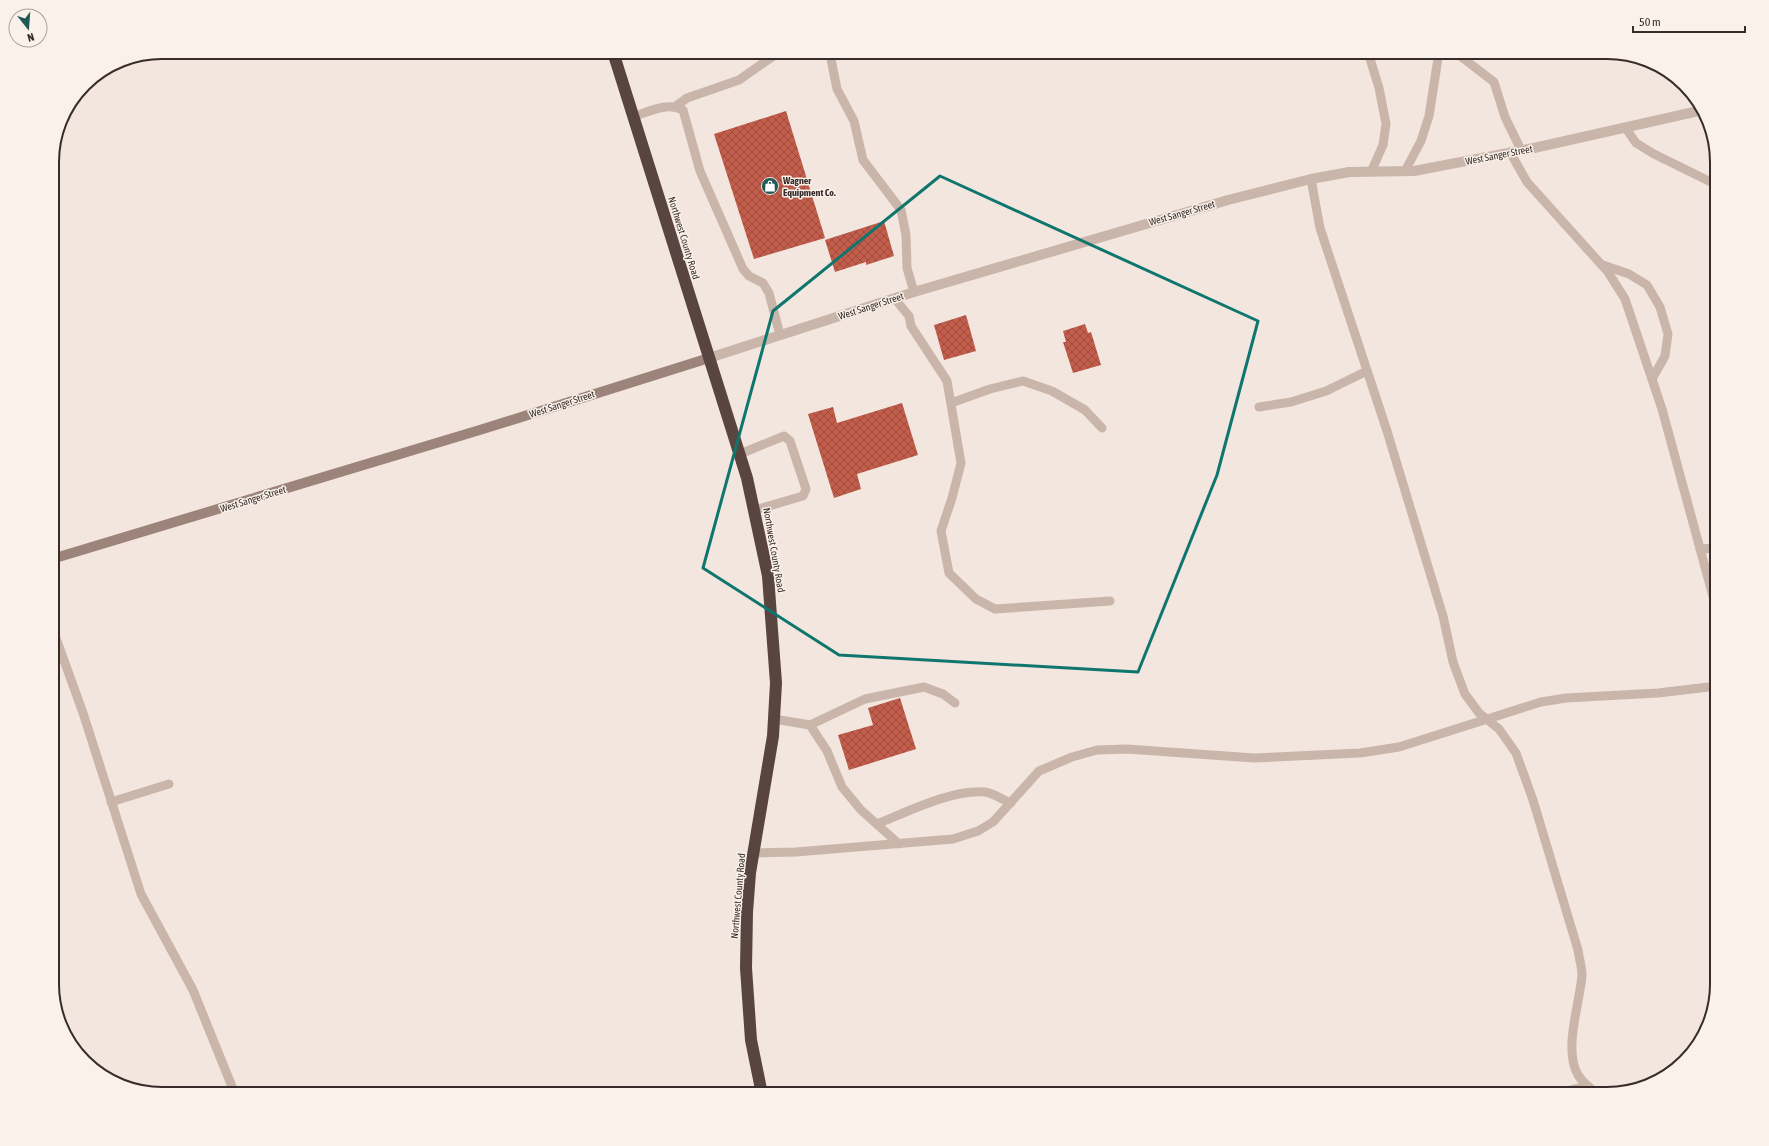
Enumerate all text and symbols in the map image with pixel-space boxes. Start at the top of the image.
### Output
north arrow [8,8,48,48]
scale bar [1633,8,1745,34]
text: 50 m [1639,15,1661,29]
text: N [26,31,36,44]
street label: West Sanger Street [1465,143,1533,167]
place label: Wagner Equipment Co. [782,175,836,198]
shop icon: Wagner Equipment Co. [760,176,780,196]
street label: Northwest County Road [666,195,702,281]
street label: West Sanger Street [1148,198,1216,228]
street label: West Sanger Street [837,290,905,322]
street label: West Sanger Street [528,388,596,420]
street label: West Sanger Street [219,484,287,514]
street label: Northwest County Road [761,507,787,593]
street label: Northwest County Road [729,853,747,939]

